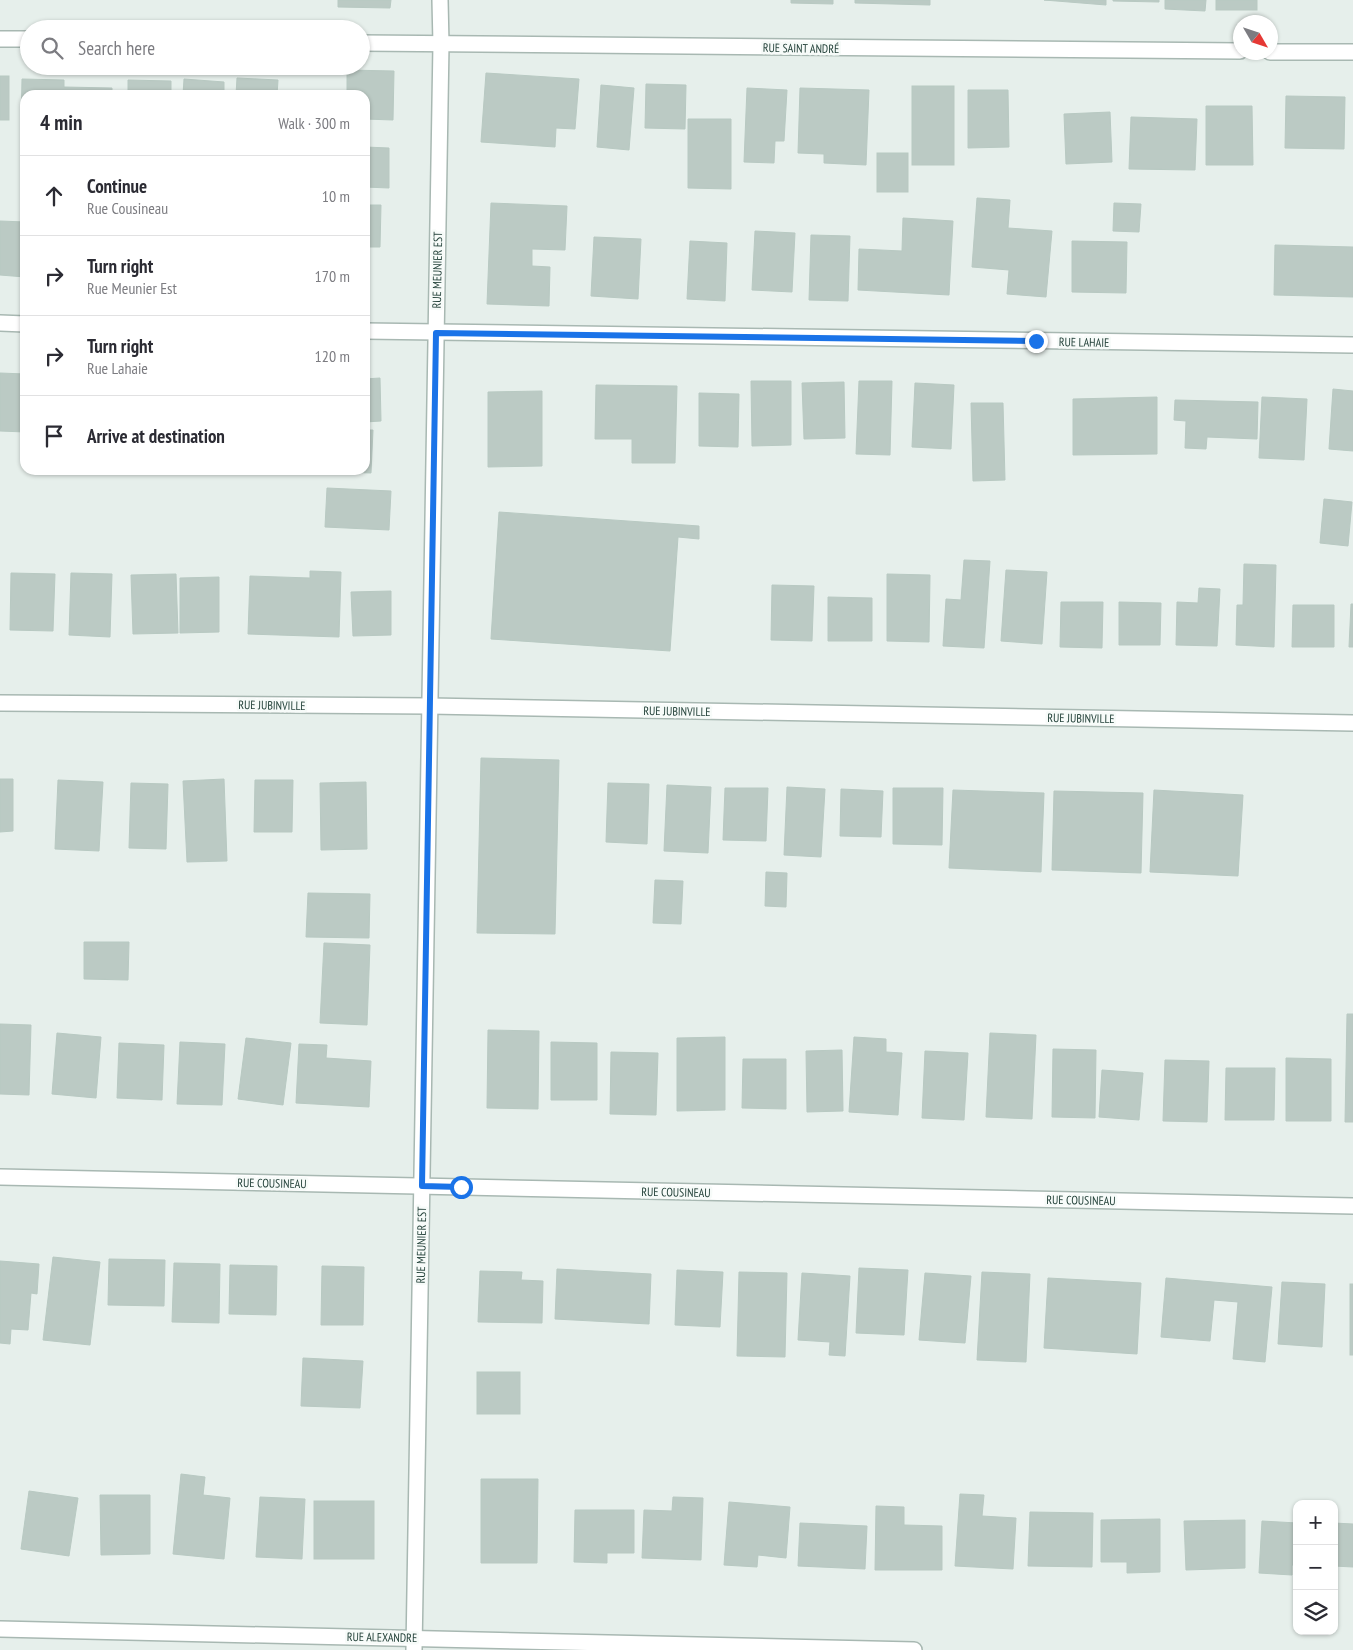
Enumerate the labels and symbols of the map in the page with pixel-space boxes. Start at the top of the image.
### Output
north arrow [1233,15,1278,60]
street label: RUE SAINT ANDRÉ [763,40,839,56]
street label: RUE MEUNIER EST [429,231,445,309]
route end [1025,330,1048,353]
street label: RUE LAHAIE [1059,334,1109,350]
street label: RUE JUBINVILLE [238,697,306,713]
street label: RUE JUBINVILLE [643,703,711,719]
street label: RUE JUBINVILLE [1047,710,1115,726]
street label: RUE COUSINEAU [237,1175,307,1191]
route start [450,1176,473,1199]
street label: RUE COUSINEAU [641,1184,711,1200]
street label: RUE COUSINEAU [1046,1192,1116,1208]
street label: RUE MEUNIER EST [413,1206,429,1284]
street label: RUE ALEXANDRE [347,1629,417,1645]

